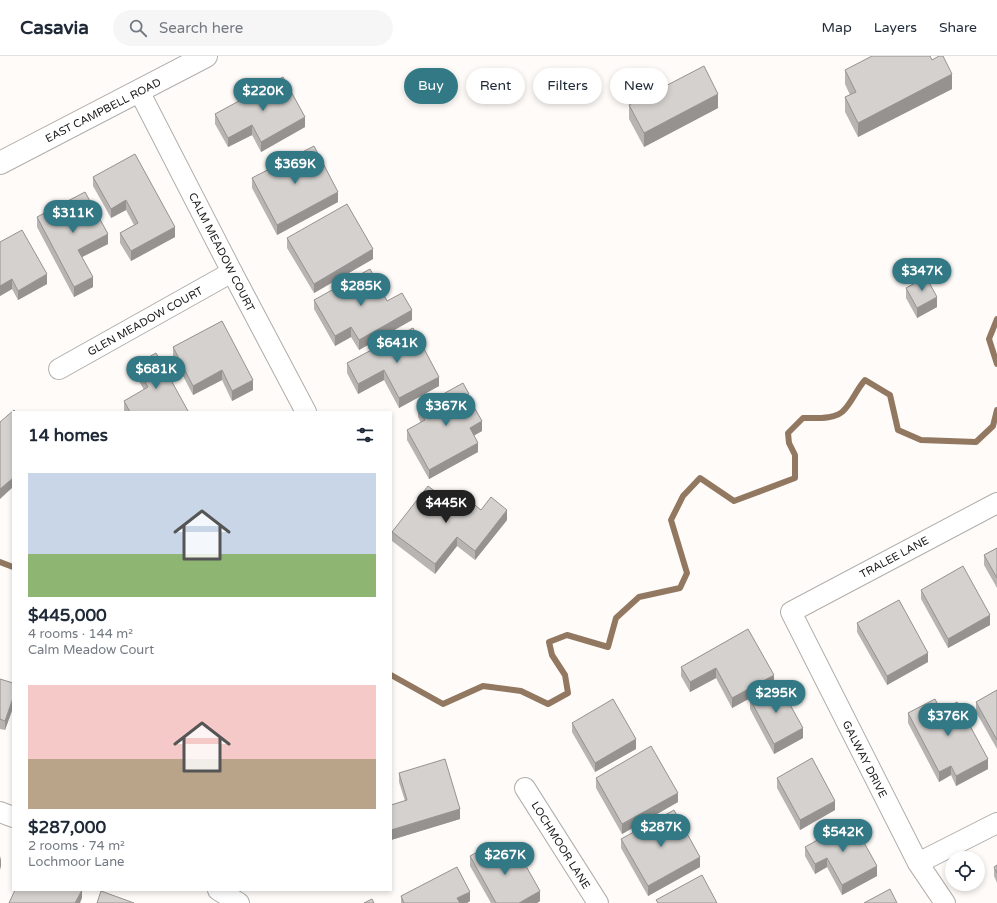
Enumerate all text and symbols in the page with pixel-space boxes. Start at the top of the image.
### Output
search box [113,10,393,46]
text: Casavia [20,17,89,39]
icon: search [127,17,149,39]
text: Search here [159,19,243,37]
text: Map [822,19,852,36]
text: Layers [874,19,917,36]
text: Share [939,19,977,36]
chip: Buy [404,68,458,104]
chip: Rent [466,68,525,104]
chip: Filters [533,68,602,104]
chip: New [610,68,668,104]
street label: EAST CAMPBELL ROAD [43,76,163,145]
pin: $220K [235,78,291,112]
text: $220K [242,83,284,99]
pin: $369K [267,151,323,185]
text: $369K [274,156,316,172]
street label: CALM MEADOW COURT [186,190,257,314]
pin: $311K [45,200,101,234]
text: $311K [52,205,94,221]
pin: $347K [894,258,950,292]
text: $347K [901,263,943,279]
pin: $285K [333,273,389,307]
text: $285K [340,278,382,294]
street label: GLEN MEADOW COURT [85,284,205,359]
pin: $641K [369,330,425,364]
text: $641K [376,335,418,351]
pin: $681K [128,356,184,390]
text: $681K [135,361,177,377]
pin: $367K [418,393,474,427]
text: $367K [425,398,467,414]
icon: filters [354,424,376,446]
text: 14 homes [28,425,108,446]
pin: $445K [418,490,474,524]
text: $445K [425,495,467,511]
icon: home [166,499,238,571]
street label: TRALEE LANE [858,534,931,581]
text: $445,000 [28,605,107,626]
text: 4 rooms · 144 m² [28,626,133,642]
text: Calm Meadow Court [28,642,154,658]
pin: $295K [748,680,804,714]
text: $295K [755,685,797,701]
pin: $376K [920,703,976,737]
text: $376K [927,708,969,724]
icon: home [166,711,238,783]
street label: GALWAY DRIVE [839,718,890,800]
street label: LOCHMOOR LANE [528,799,593,891]
pin: $287K [633,814,689,848]
text: $287,000 [28,817,106,838]
text: $287K [640,819,682,835]
pin: $542K [815,819,871,853]
text: $542K [822,824,864,840]
text: 2 rooms · 74 m² [28,838,125,854]
pin: $267K [477,842,533,876]
text: $267K [484,847,526,863]
map controls [945,851,985,891]
button: locate [945,851,985,891]
text: Lochmoor Lane [28,854,124,870]

